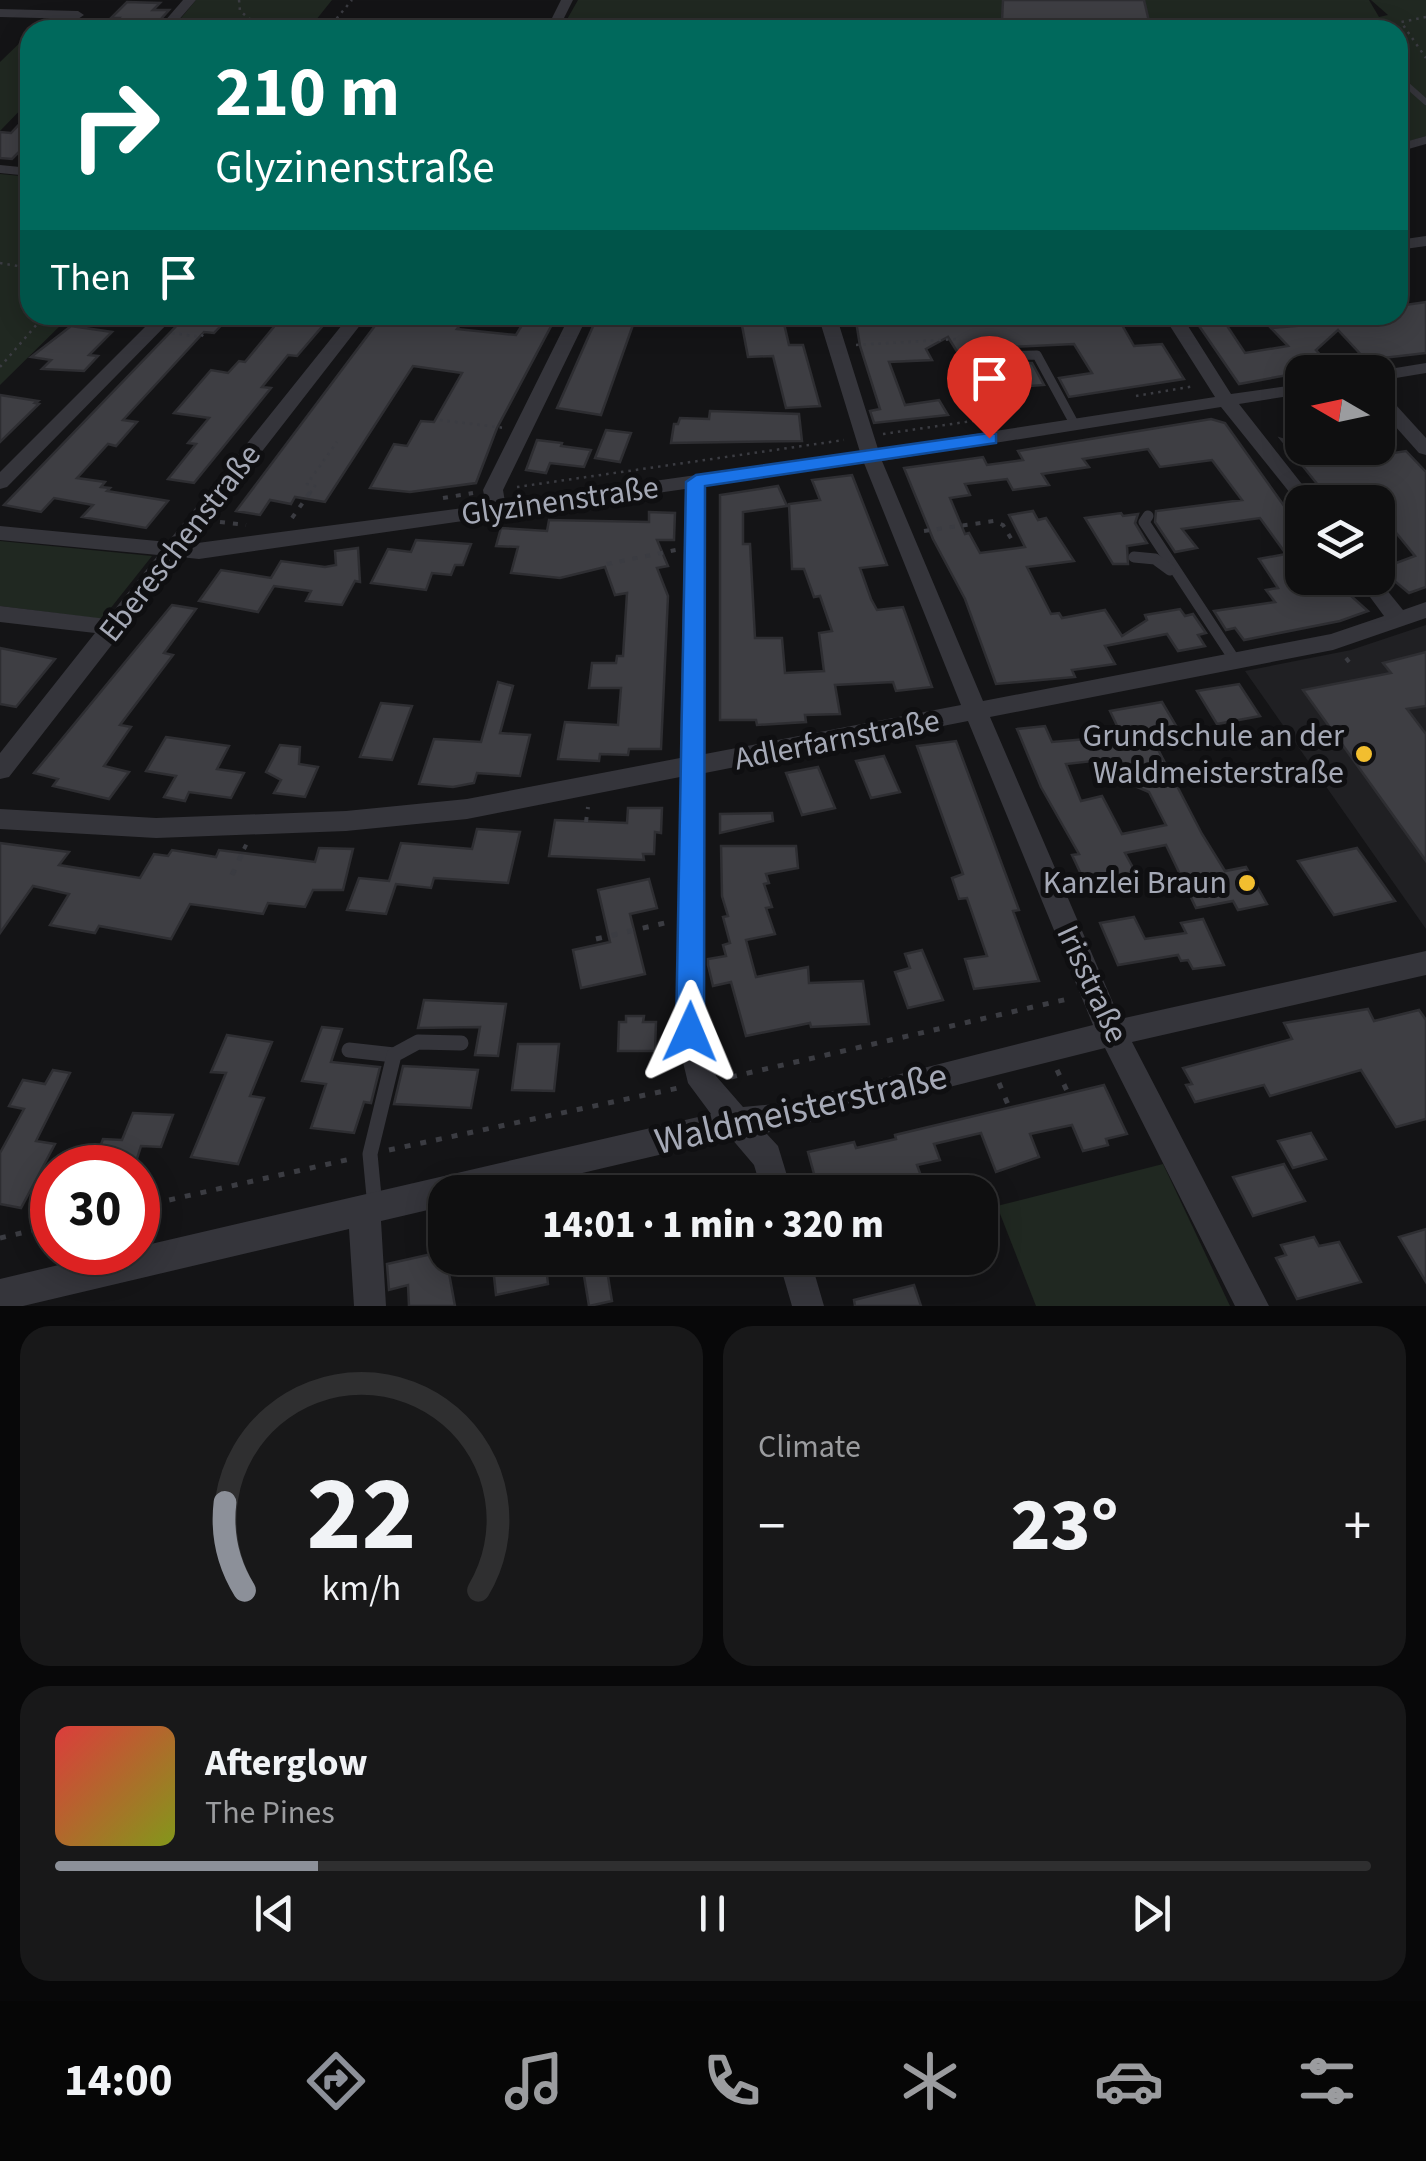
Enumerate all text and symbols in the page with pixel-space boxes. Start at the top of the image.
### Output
text: 210 m [215,43,400,143]
icon: right [50,60,180,190]
text: Glyzinenstraße [215,136,495,200]
icon: arrive [151,250,206,305]
text: Then [50,251,131,305]
pin [947,336,1032,439]
icon: arrive [962,351,1017,406]
north arrow [1285,355,1395,465]
map controls [1285,355,1395,595]
street label: Ebereschenstraße [88,434,272,652]
street label: Glyzinenstraße [458,464,662,538]
button: layers [1285,485,1395,595]
street label: Adlerfarnstraße [730,698,944,782]
place label: Grundschule an der Waldmeisterstraße [1082,713,1345,796]
marker: Grundschule an der Waldmeisterstraße [1353,743,1375,765]
place label: Kanzlei Braun [1043,860,1227,906]
marker: Kanzlei Braun [1236,872,1258,894]
street label: Irisstraße [1045,918,1139,1050]
position arrow [638,980,742,1084]
street label: Waldmeisterstraße [650,1049,952,1169]
speed limit sign: 30 [30,1145,160,1275]
text: 14:01 · 1 min · 320 m [542,1198,884,1252]
text: Climate [758,1424,861,1470]
text: 22 [307,1442,416,1590]
text: 23° [1011,1472,1118,1579]
text: − [758,1488,785,1566]
text: + [1344,1488,1371,1566]
text: km/h [322,1563,401,1614]
text: Afterglow [205,1736,368,1790]
text: The Pines [205,1790,335,1836]
icon: previous [247,1886,302,1941]
icon: pause [685,1886,740,1941]
icon: next [1124,1886,1179,1941]
icon: directions [301,2046,371,2116]
icon: music [499,2046,569,2116]
icon: phone [697,2046,767,2116]
icon: climate [895,2046,965,2116]
icon: car [1094,2046,1164,2116]
icon: filters [1292,2046,1362,2116]
text: 14:00 [64,2049,173,2113]

